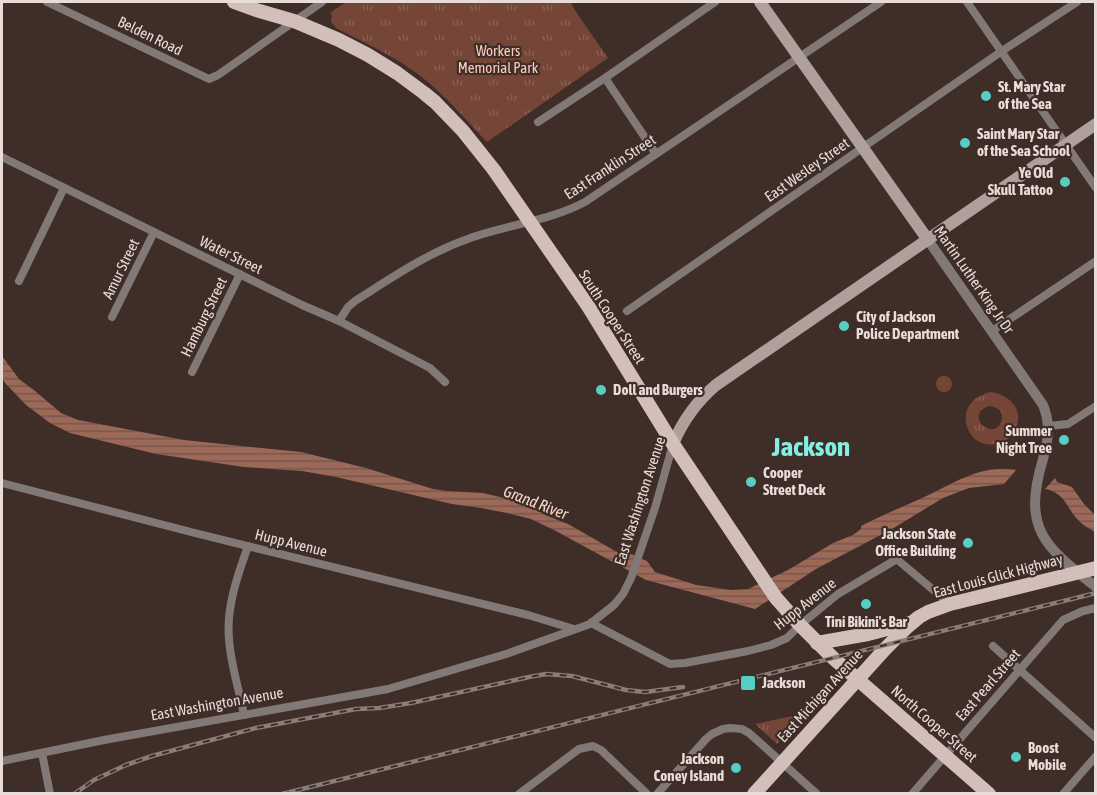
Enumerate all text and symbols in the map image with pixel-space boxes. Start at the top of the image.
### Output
street label: Belden Road [115,13,185,58]
park label: Workers Memorial Park [458,42,539,76]
place label: St. Mary Star of the Sea [998,78,1066,112]
marker: St. Mary Star of the Sea [979,89,993,103]
place label: Saint Mary Star of the Sea School [977,125,1071,159]
street label: East Franklin Street [561,131,659,202]
street label: East Wesley Street [761,134,852,205]
marker: Saint Mary Star of the Sea School [958,136,972,150]
place label: Ye Old Skull Tattoo [988,164,1053,198]
marker: Ye Old Skull Tattoo [1058,175,1072,189]
street label: Martin Luther King Jr Dr [931,223,1018,337]
street label: Water Street [197,232,265,277]
street label: Amur Street [99,236,142,302]
street label: South Cooper Street [576,267,649,367]
street label: Hamburg Street [177,274,230,359]
place label: City of Jackson Police Department [856,308,960,342]
marker: City of Jackson Police Department [837,319,851,333]
place label: Doll and Burgers [613,381,704,398]
marker: Doll and Burgers [594,383,608,397]
place label: Summer Night Tree [996,422,1053,456]
district label: Jackson [771,431,850,462]
marker: Summer Night Tree [1057,433,1071,447]
street label: East Washington Avenue [611,434,668,567]
place label: Cooper Street Deck [763,464,826,498]
marker: Cooper Street Deck [744,475,758,489]
water label: Grand River [501,481,572,523]
street label: Hupp Avenue [253,525,329,560]
place label: Jackson State Office Building [875,525,957,559]
marker: Jackson State Office Building [961,536,975,550]
street label: East Louis Glick Highway [931,550,1064,601]
street label: Hupp Avenue [770,574,839,633]
marker: Tini Bikini's Bar [859,597,873,611]
place label: Tini Bikini's Bar [825,613,908,630]
street label: East Pearl Street [952,645,1023,724]
street label: East Michigan Avenue [774,646,866,745]
marker: Jackson [739,674,757,692]
place label: Jackson [761,674,806,691]
street label: North Cooper Street [888,682,981,765]
street label: East Washington Avenue [149,683,285,724]
place label: Boost Mobile [1028,739,1066,773]
place label: Jackson Coney Island [654,750,724,784]
marker: Boost Mobile [1009,750,1023,764]
marker: Jackson Coney Island [729,761,743,775]

